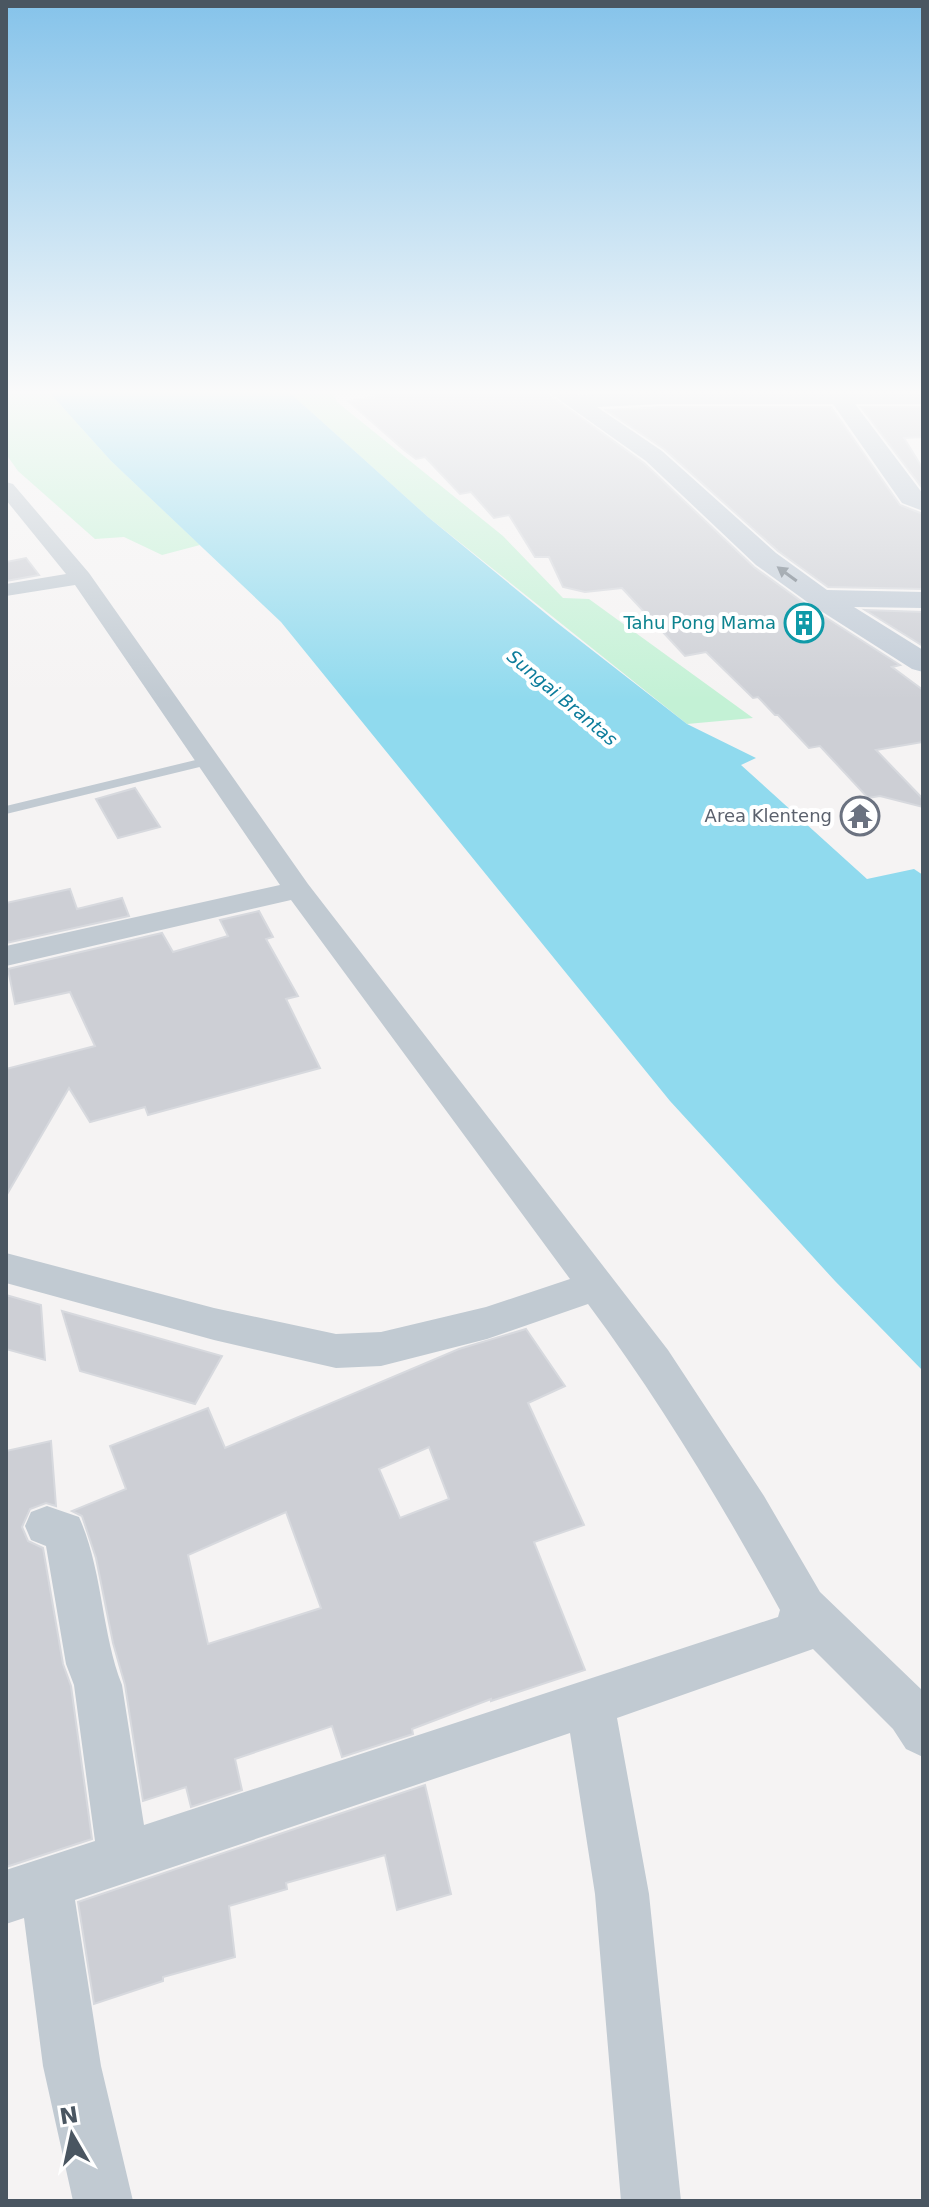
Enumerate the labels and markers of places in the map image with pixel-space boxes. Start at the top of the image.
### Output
building icon: Tahu Pong Mama [783,602,825,644]
place label: Tahu Pong Mama [623,612,776,633]
temple icon: Area Klenteng [839,795,881,837]
place label: Area Klenteng [705,805,832,826]

